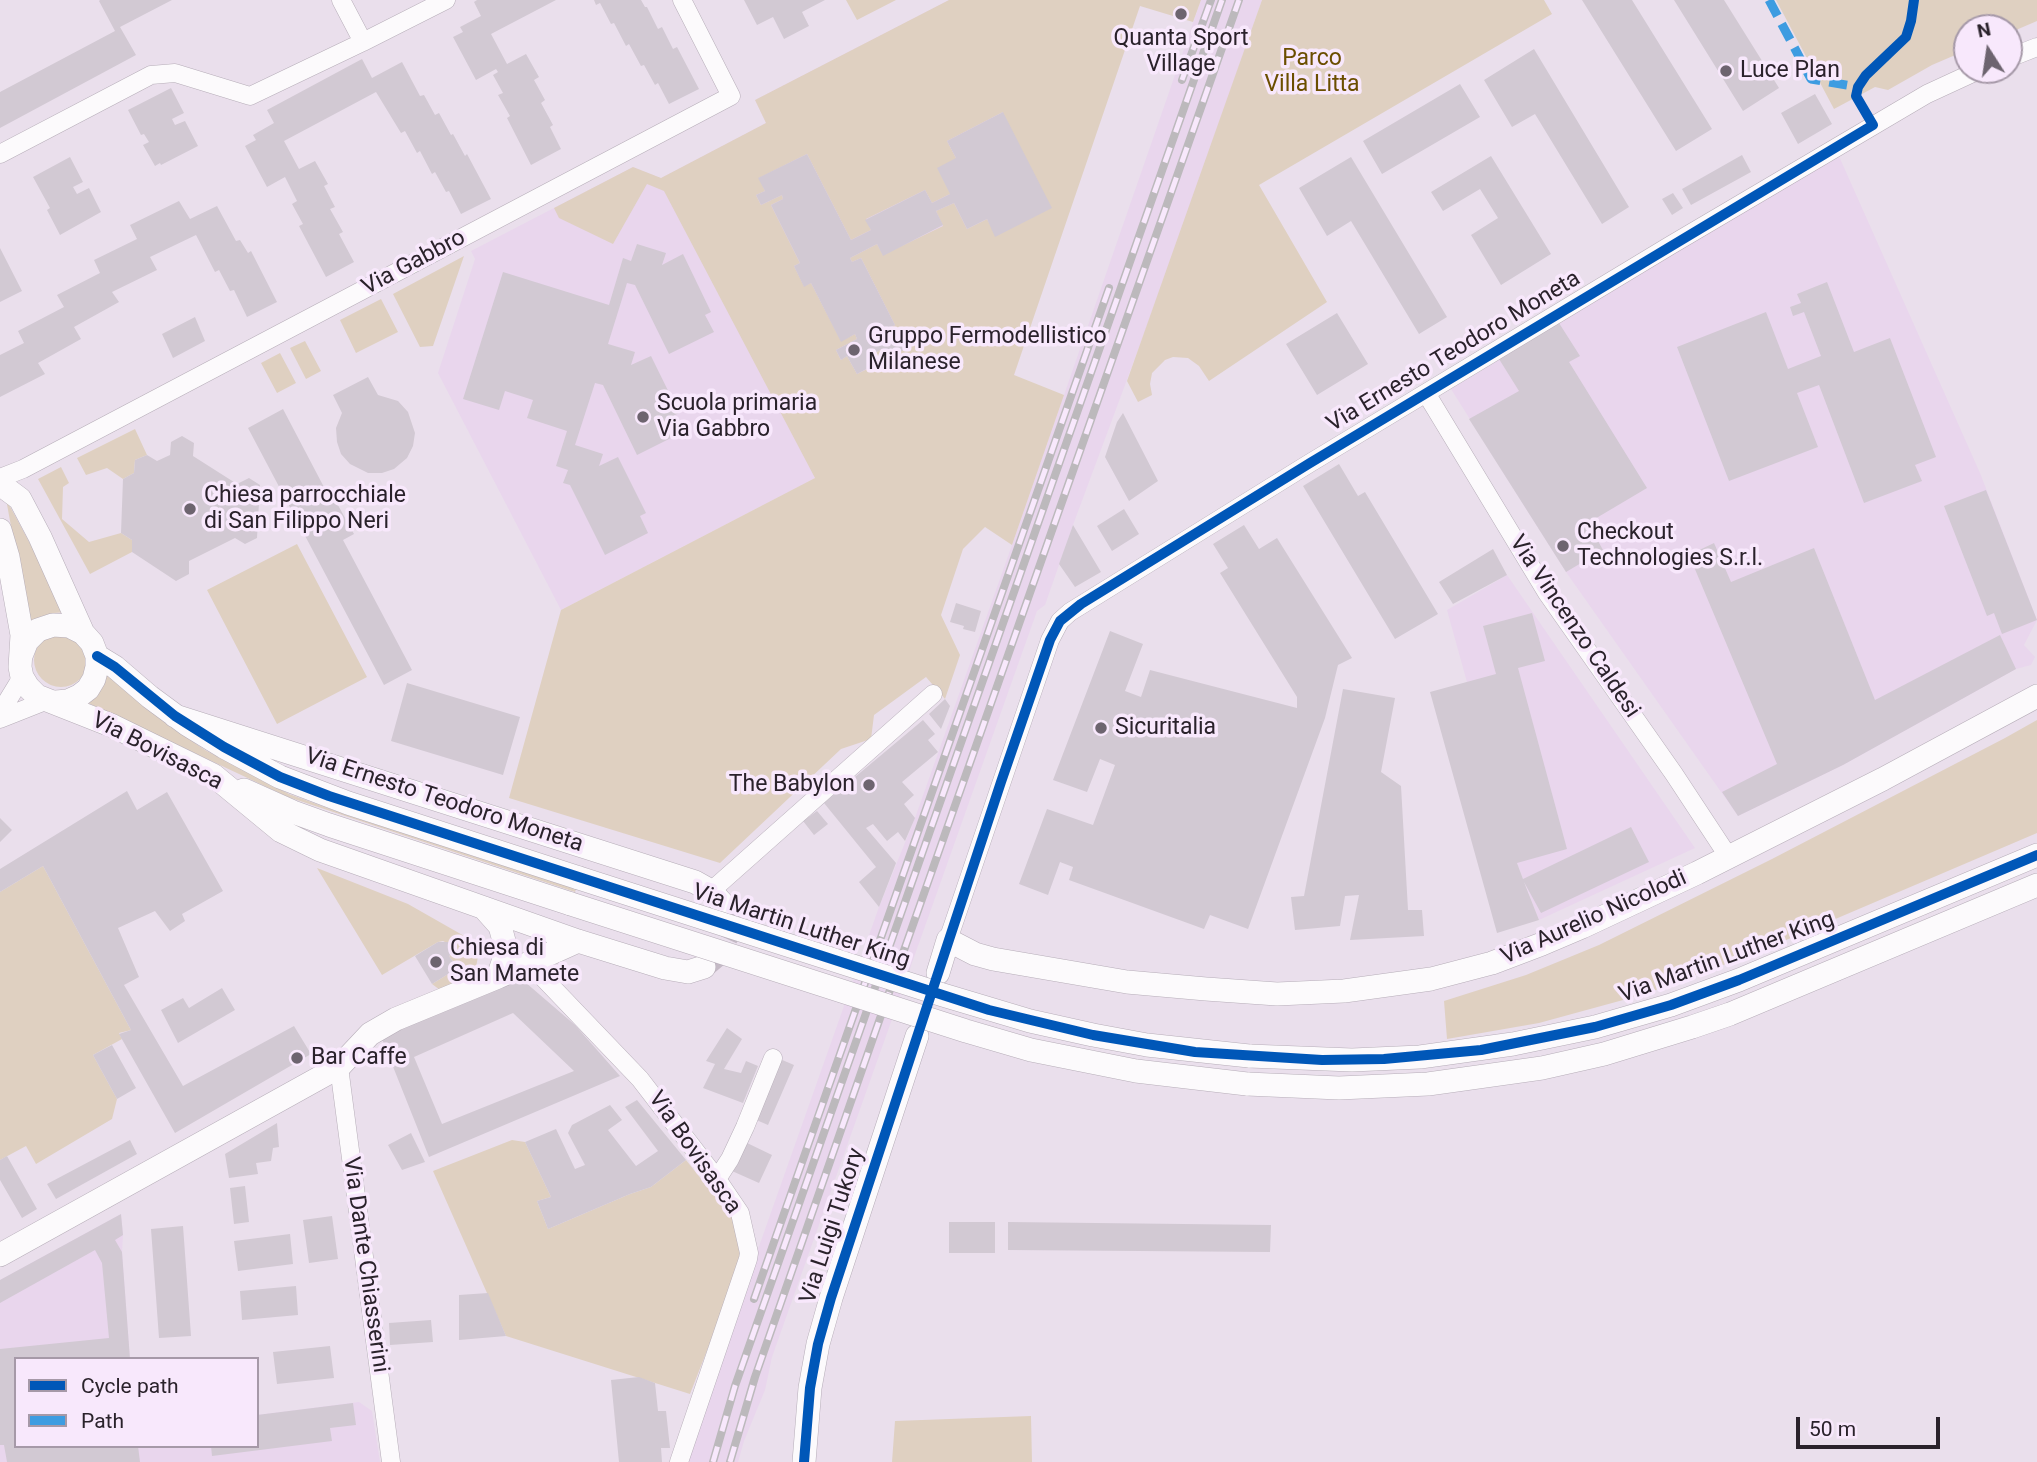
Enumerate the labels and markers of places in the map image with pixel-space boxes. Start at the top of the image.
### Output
marker: Quanta Sport Village [1173,6,1189,22]
place label: Quanta Sport Village [1113,25,1249,79]
place label: Luce Plan [1740,57,1840,85]
marker: Luce Plan [1718,63,1734,79]
place label: Gruppo Fermodellistico Milanese [868,323,1107,377]
marker: Gruppo Fermodellistico Milanese [846,342,862,358]
place label: Scuola primaria Via Gabbro [657,390,817,444]
marker: Scuola primaria Via Gabbro [635,409,651,425]
place label: Chiesa parrocchiale di San Filippo Neri [204,482,406,536]
marker: Chiesa parrocchiale di San Filippo Neri [182,501,198,517]
place label: Checkout Technologies S.r.l. [1577,519,1763,573]
marker: Checkout Technologies S.r.l. [1555,538,1571,554]
place label: Sicuritalia [1115,714,1216,742]
marker: Sicuritalia [1093,720,1109,736]
place label: The Babylon [729,771,855,799]
marker: The Babylon [861,777,877,793]
place label: Chiesa di San Mamete [450,935,579,989]
marker: Chiesa di San Mamete [428,954,444,970]
place label: Bar Caffe [311,1044,407,1072]
marker: Bar Caffe [289,1050,305,1066]

